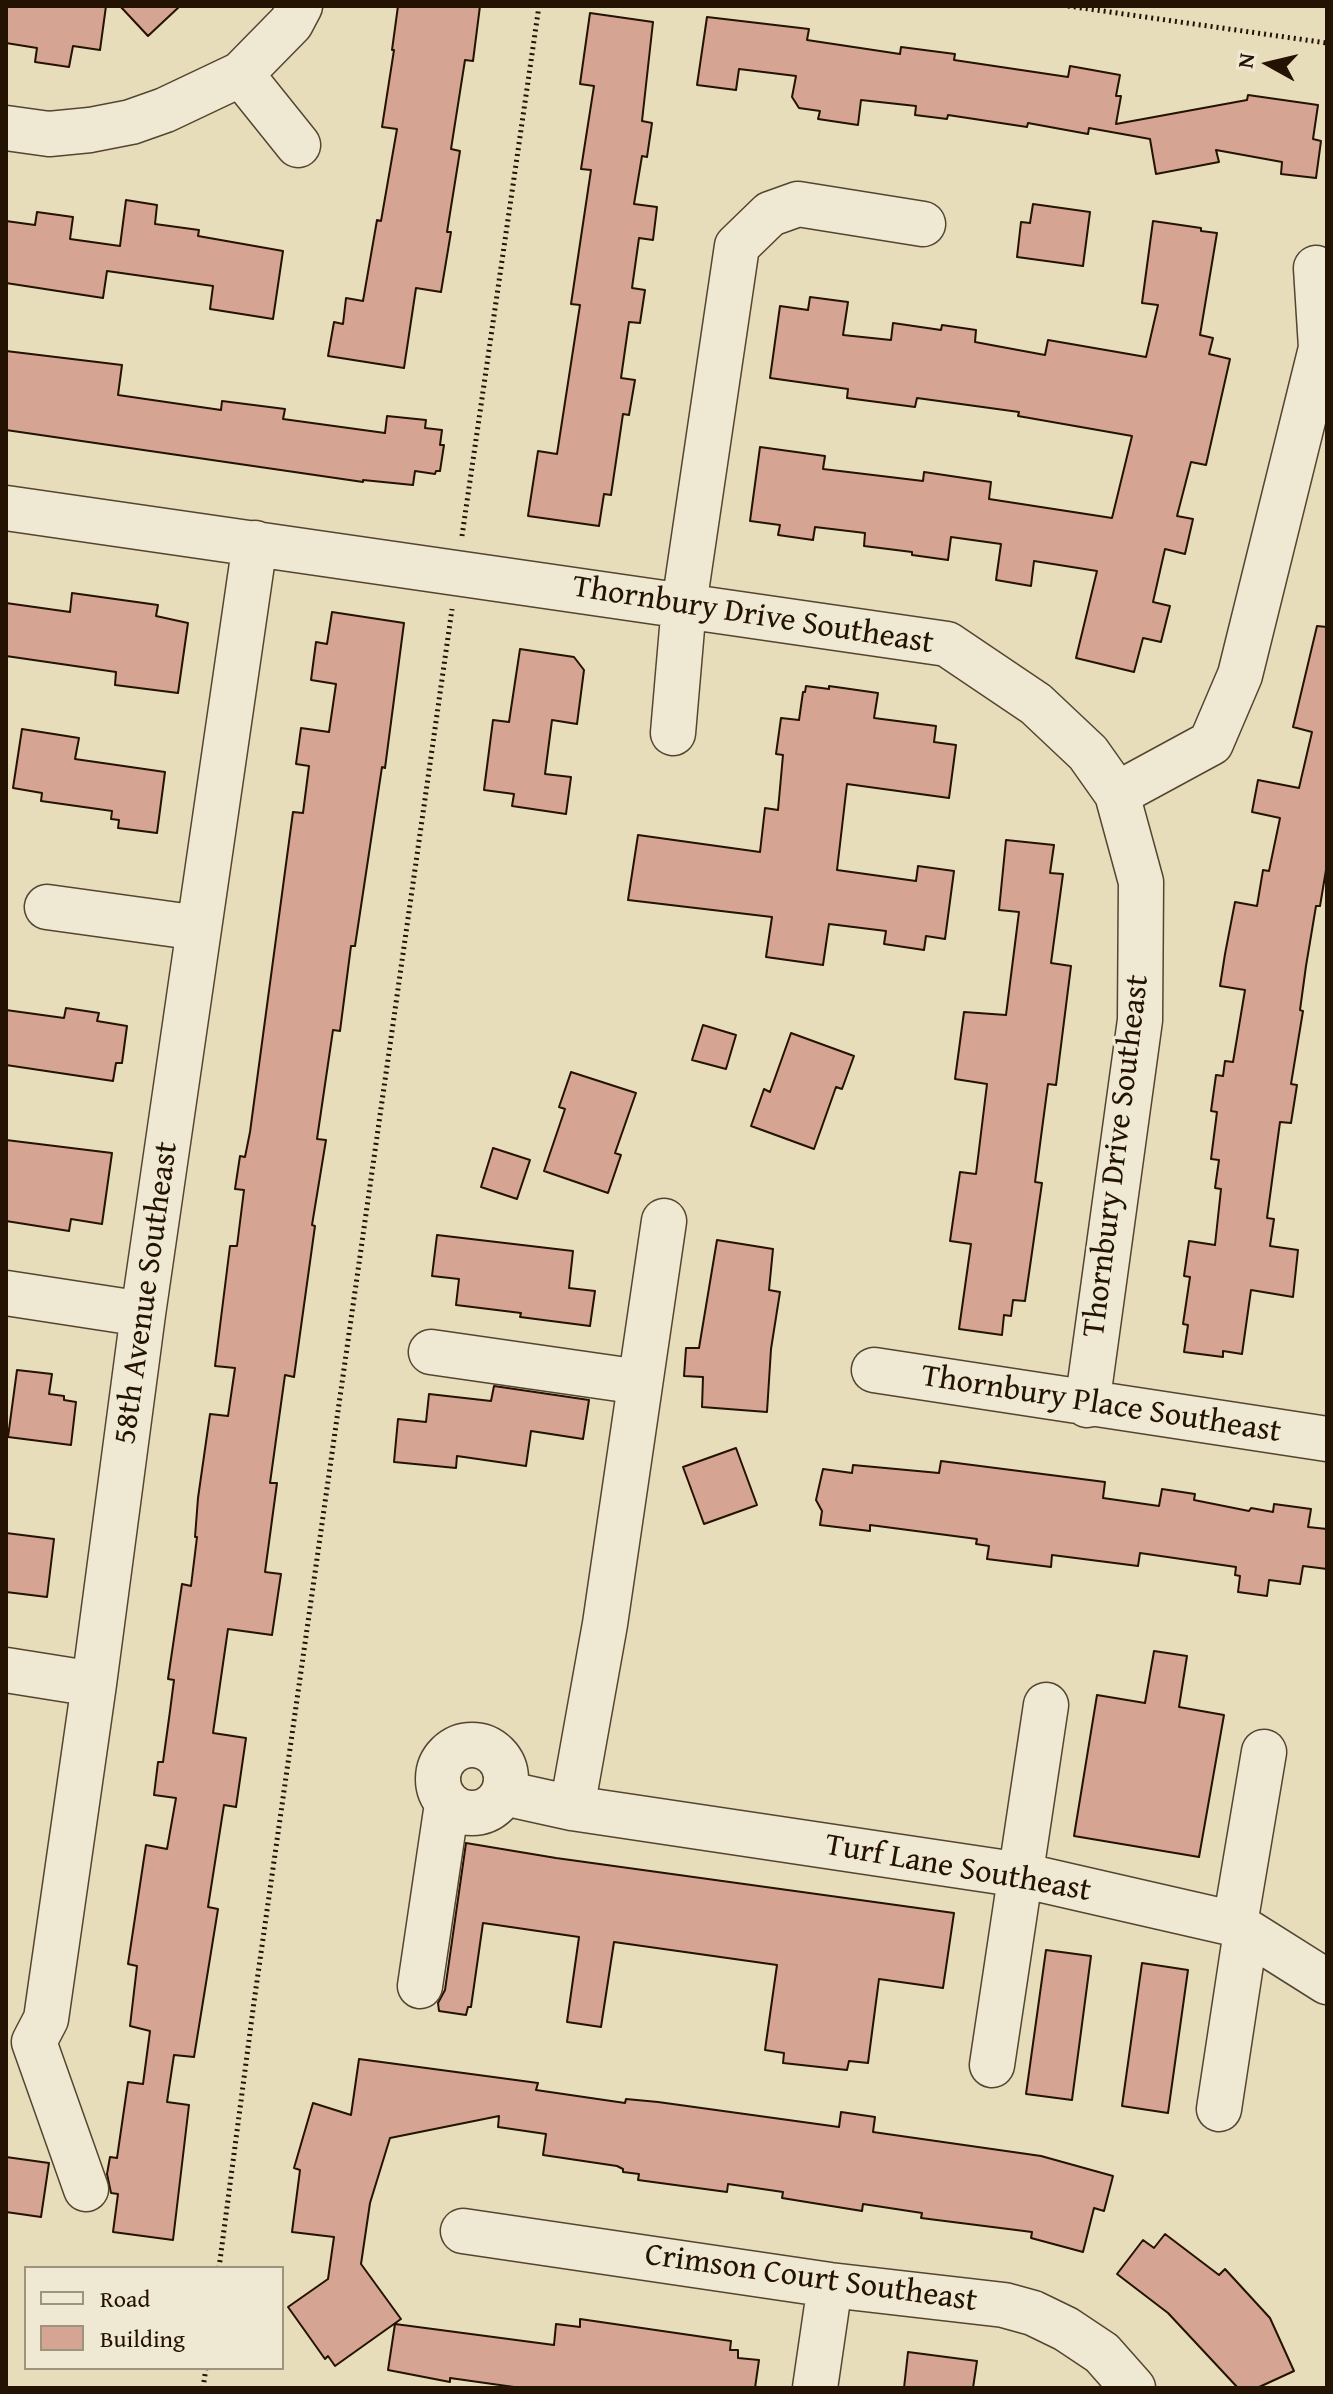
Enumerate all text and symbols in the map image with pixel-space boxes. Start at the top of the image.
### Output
north arrow [1229,24,1309,104]
text: N [1228,51,1262,70]
street label: Thornbury Drive Southeast [570,568,936,664]
street label: Thornbury Drive Southeast [1076,973,1158,1339]
street label: 58th Avenue Southeast [107,1139,187,1447]
street label: Thornbury Place Southeast [918,1358,1284,1452]
street label: Turf Lane Southeast [822,1827,1094,1911]
street label: Crimson Court Southeast [642,2237,980,2321]
legend [24,2266,284,2370]
text: Road [100,2281,150,2316]
text: Building [100,2321,185,2356]

